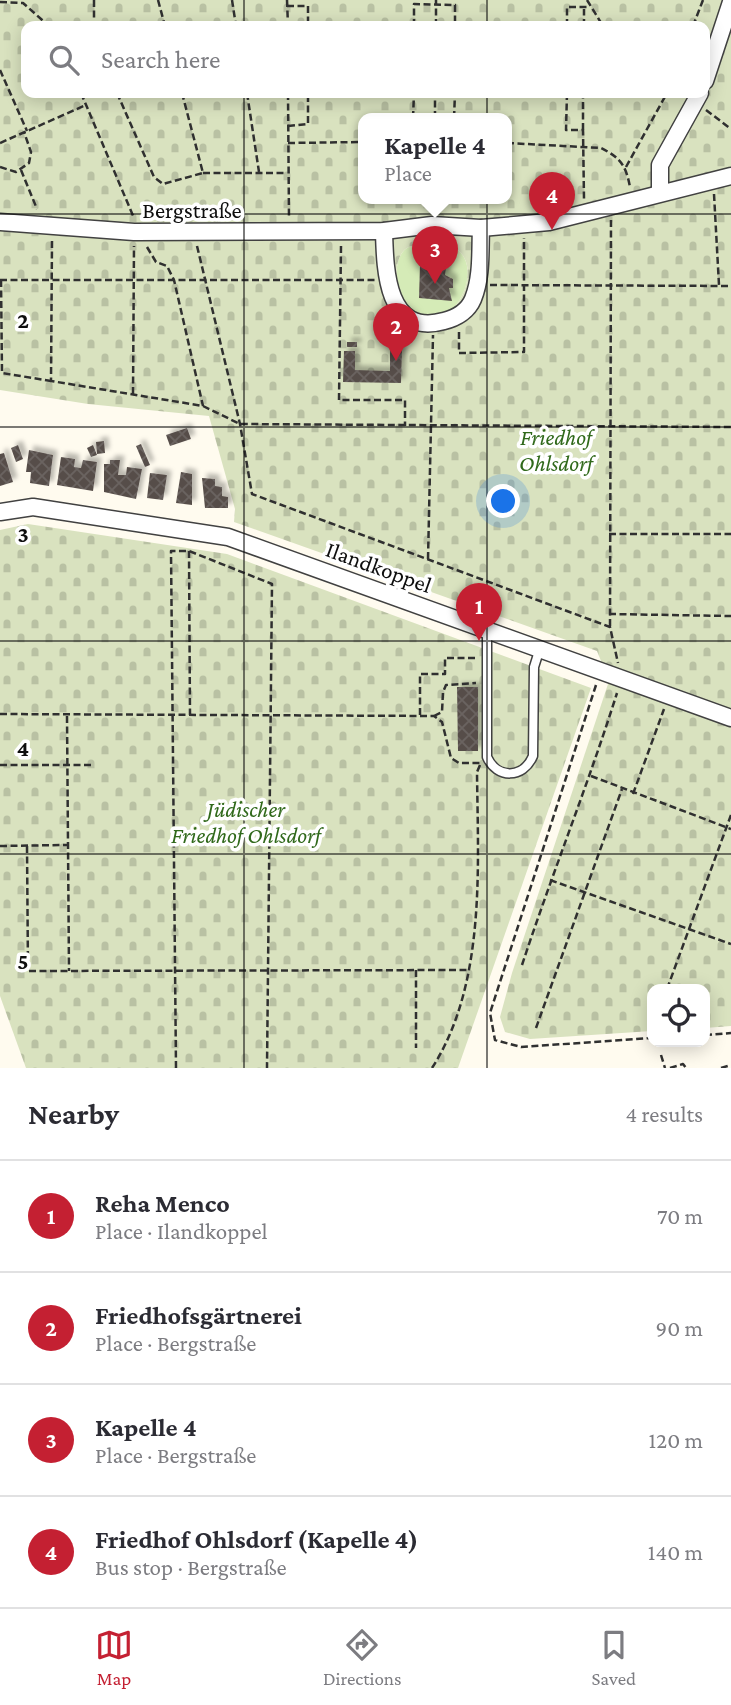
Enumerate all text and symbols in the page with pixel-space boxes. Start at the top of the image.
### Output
search box [21,21,710,98]
icon: search [45,41,83,79]
text: Search here [101,45,220,74]
popup [358,113,512,204]
text: Kapelle 4 [384,131,486,160]
text: Place [384,160,432,186]
pin: 4 [529,172,575,230]
street label: Bergstraße [142,197,242,223]
pin: 3 [412,226,458,284]
pin: 2 [373,303,419,361]
text: 2 [17,307,29,333]
park label: Friedhof Ohlsdorf [519,424,596,476]
your location [486,484,520,518]
text: 3 [17,521,29,547]
street label: Ilandkoppel [323,536,435,598]
pin: 1 [456,583,502,641]
text: 4 [17,735,29,761]
park label: Jüdischer Friedhof Ohlsdorf [171,796,324,848]
text: 5 [17,948,29,974]
map controls [647,984,710,1047]
button: locate [647,984,710,1047]
text: Nearby [28,1097,119,1130]
text: 4 results [625,1101,703,1127]
text: Reha Menco [95,1189,230,1218]
text: 1 [47,1203,55,1229]
text: 70 m [657,1203,703,1229]
text: Place · Ilandkoppel [95,1218,268,1244]
text: Friedhofsgärtnerei [95,1301,302,1330]
text: 2 [45,1315,57,1341]
text: 90 m [656,1315,703,1341]
text: Place · Bergstraße [95,1330,256,1356]
text: Kapelle 4 [95,1413,197,1442]
text: 3 [45,1427,57,1453]
text: 120 m [649,1427,703,1453]
text: Place · Bergstraße [95,1442,256,1468]
text: Friedhof Ohlsdorf (Kapelle 4) [95,1525,418,1554]
text: 4 [45,1539,57,1565]
text: 140 m [648,1539,703,1565]
text: Bus stop · Bergstraße [95,1554,287,1580]
tab: Map [95,1626,133,1689]
tab: Directions [323,1626,402,1689]
tab: Saved [591,1626,636,1689]

